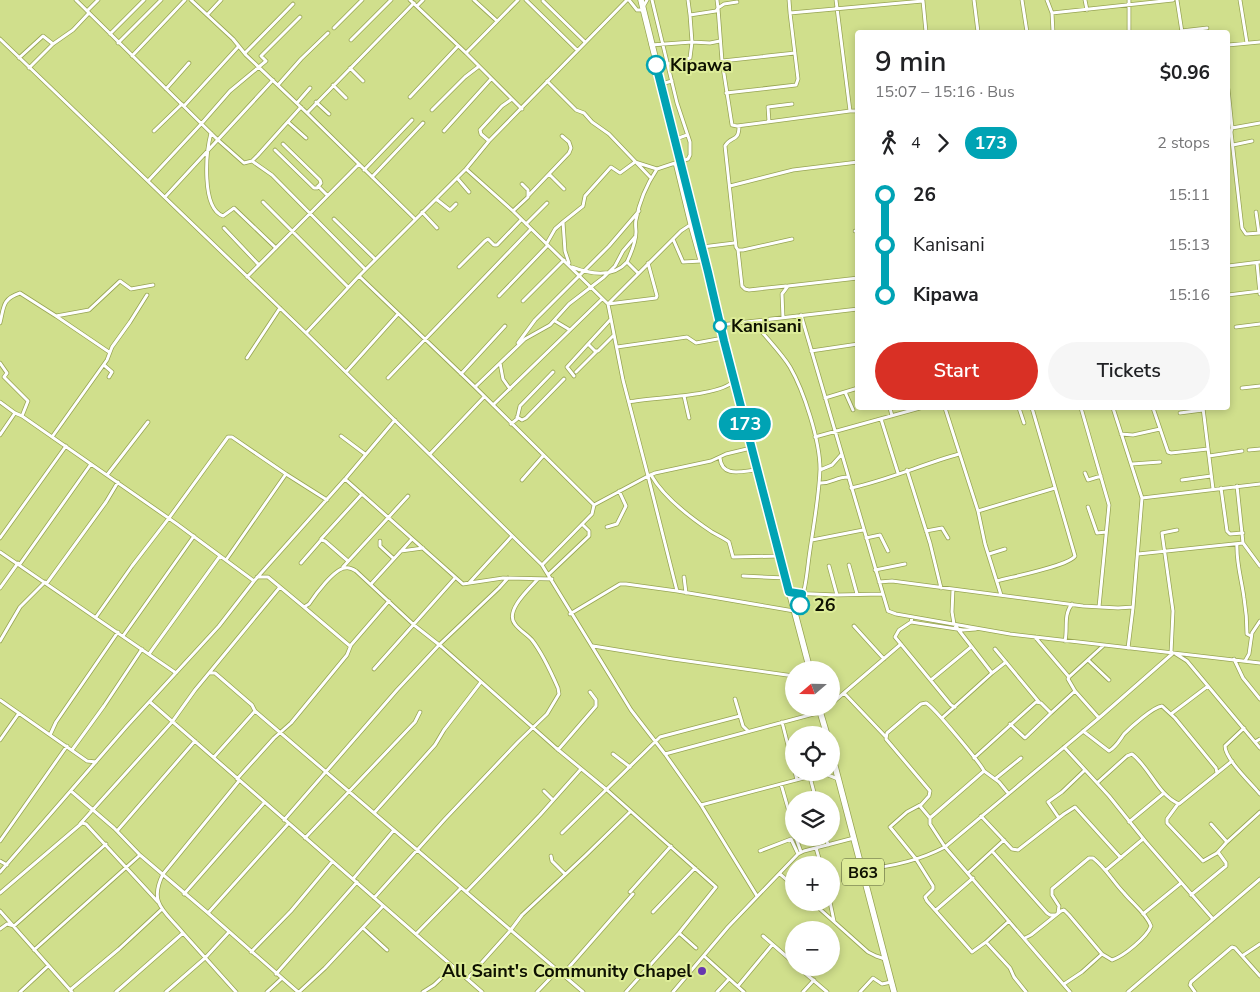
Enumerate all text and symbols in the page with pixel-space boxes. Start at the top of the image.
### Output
text: 9 min [875,43,946,81]
place label: Kipawa [670,53,732,77]
marker: Kipawa [646,55,666,75]
text: $0.96 [1160,60,1210,86]
text: 15:07 – 15:16 · Bus [875,81,1015,103]
icon: walk [875,129,903,157]
icon: forward [929,129,957,157]
text: 173 [975,131,1007,155]
text: 4 [911,132,921,154]
text: 2 stops [1157,132,1210,154]
text: 26 [913,182,936,208]
text: 15:11 [1168,184,1210,206]
text: Kanisani [913,232,985,258]
text: 15:13 [1168,234,1210,256]
text: Kipawa [913,282,979,308]
text: 15:16 [1168,284,1210,306]
place label: Kanisani [731,314,802,338]
marker: Kanisani [713,319,727,333]
button: Start [875,342,1038,400]
button: Tickets [1048,342,1210,400]
line badge: 173 [716,408,774,440]
text: 173 [729,412,761,436]
place label: 26 [814,593,836,617]
marker: 26 [790,595,810,615]
north arrow [785,661,840,716]
map controls [785,661,840,976]
button: locate [785,726,840,781]
button: layers [785,791,840,846]
button: + [785,856,840,911]
road number: B63 [842,859,884,886]
button: − [785,921,840,976]
place label: All Saint's Community Chapel [442,959,692,983]
marker: All Saint's Community Chapel [696,965,708,977]

